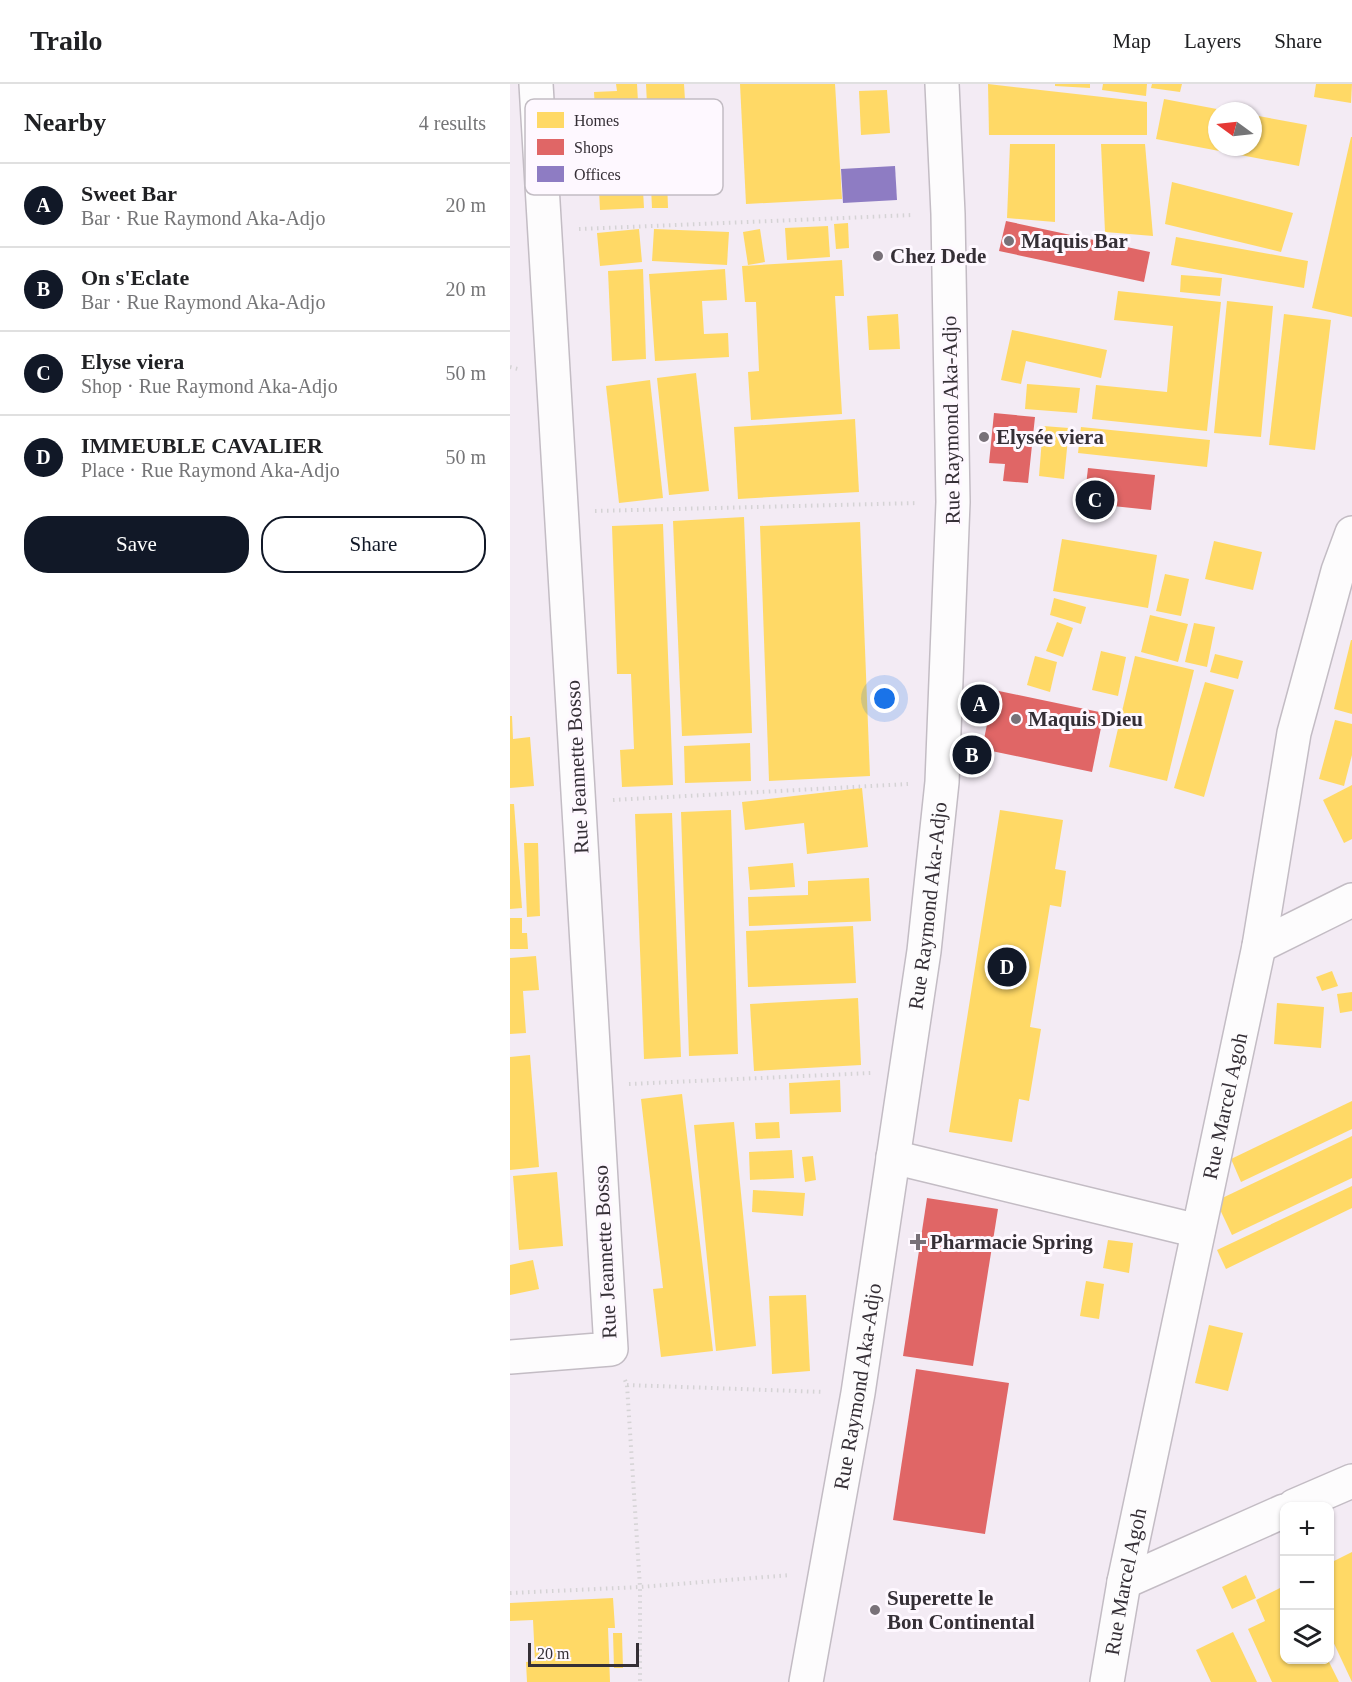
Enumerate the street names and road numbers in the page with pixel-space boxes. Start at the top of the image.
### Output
street label: Rue Raymond Aka-Adjo [937,315,965,525]
street label: Rue Jeannette Bosso [560,680,594,854]
street label: Rue Raymond Aka-Adjo [903,801,952,1011]
street label: Rue Marcel Agoh [1198,1030,1252,1182]
street label: Rue Jeannette Bosso [588,1165,622,1339]
street label: Rue Raymond Aka-Adjo [829,1282,886,1492]
street label: Rue Marcel Agoh [1100,1505,1151,1657]

